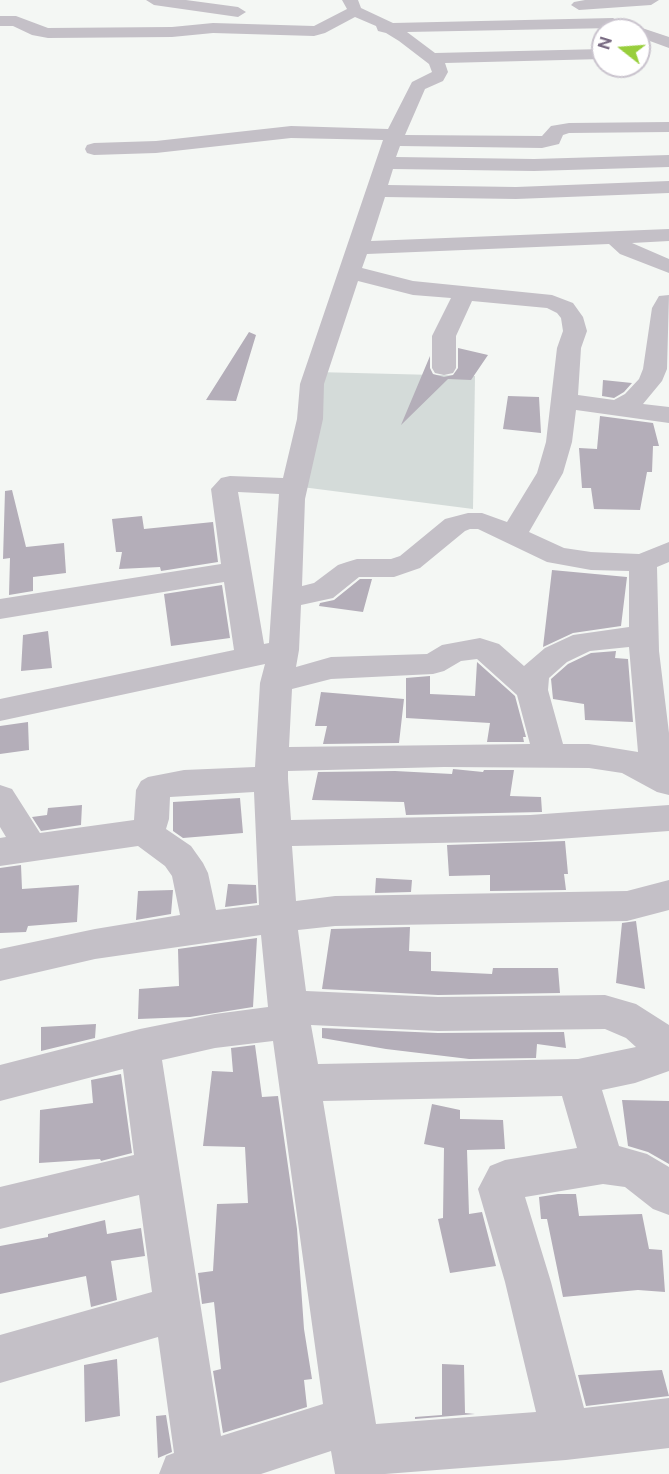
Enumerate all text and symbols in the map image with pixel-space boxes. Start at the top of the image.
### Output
north arrow [591,18,651,78]
text: N [594,34,616,52]

